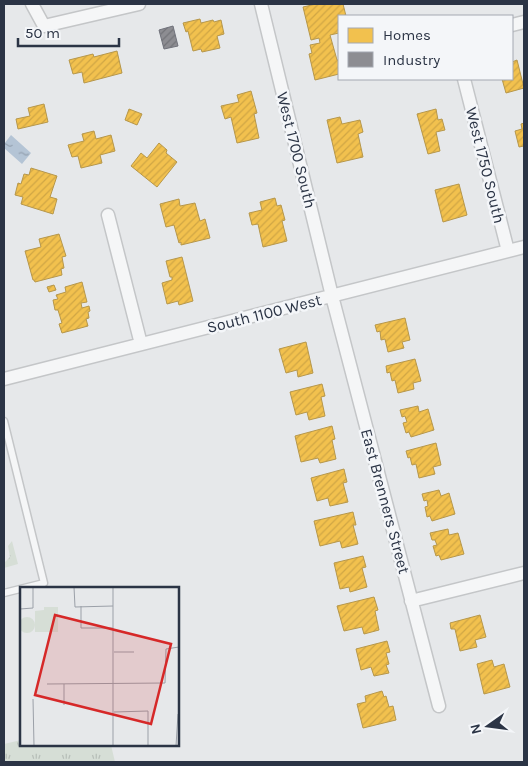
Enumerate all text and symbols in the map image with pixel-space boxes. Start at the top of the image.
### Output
scale bar [18,15,119,47]
legend [338,15,513,80]
text: 50 m [25,24,60,42]
text: Homes [383,26,431,44]
text: Industry [383,51,440,69]
street label: West 1700 South [273,90,320,210]
street label: West 1750 South [462,105,509,225]
street label: South 1100 West [205,290,323,337]
street label: East Brenners Street [357,427,414,576]
inset map [20,587,179,746]
north arrow [463,701,513,751]
text: N [466,722,485,736]

